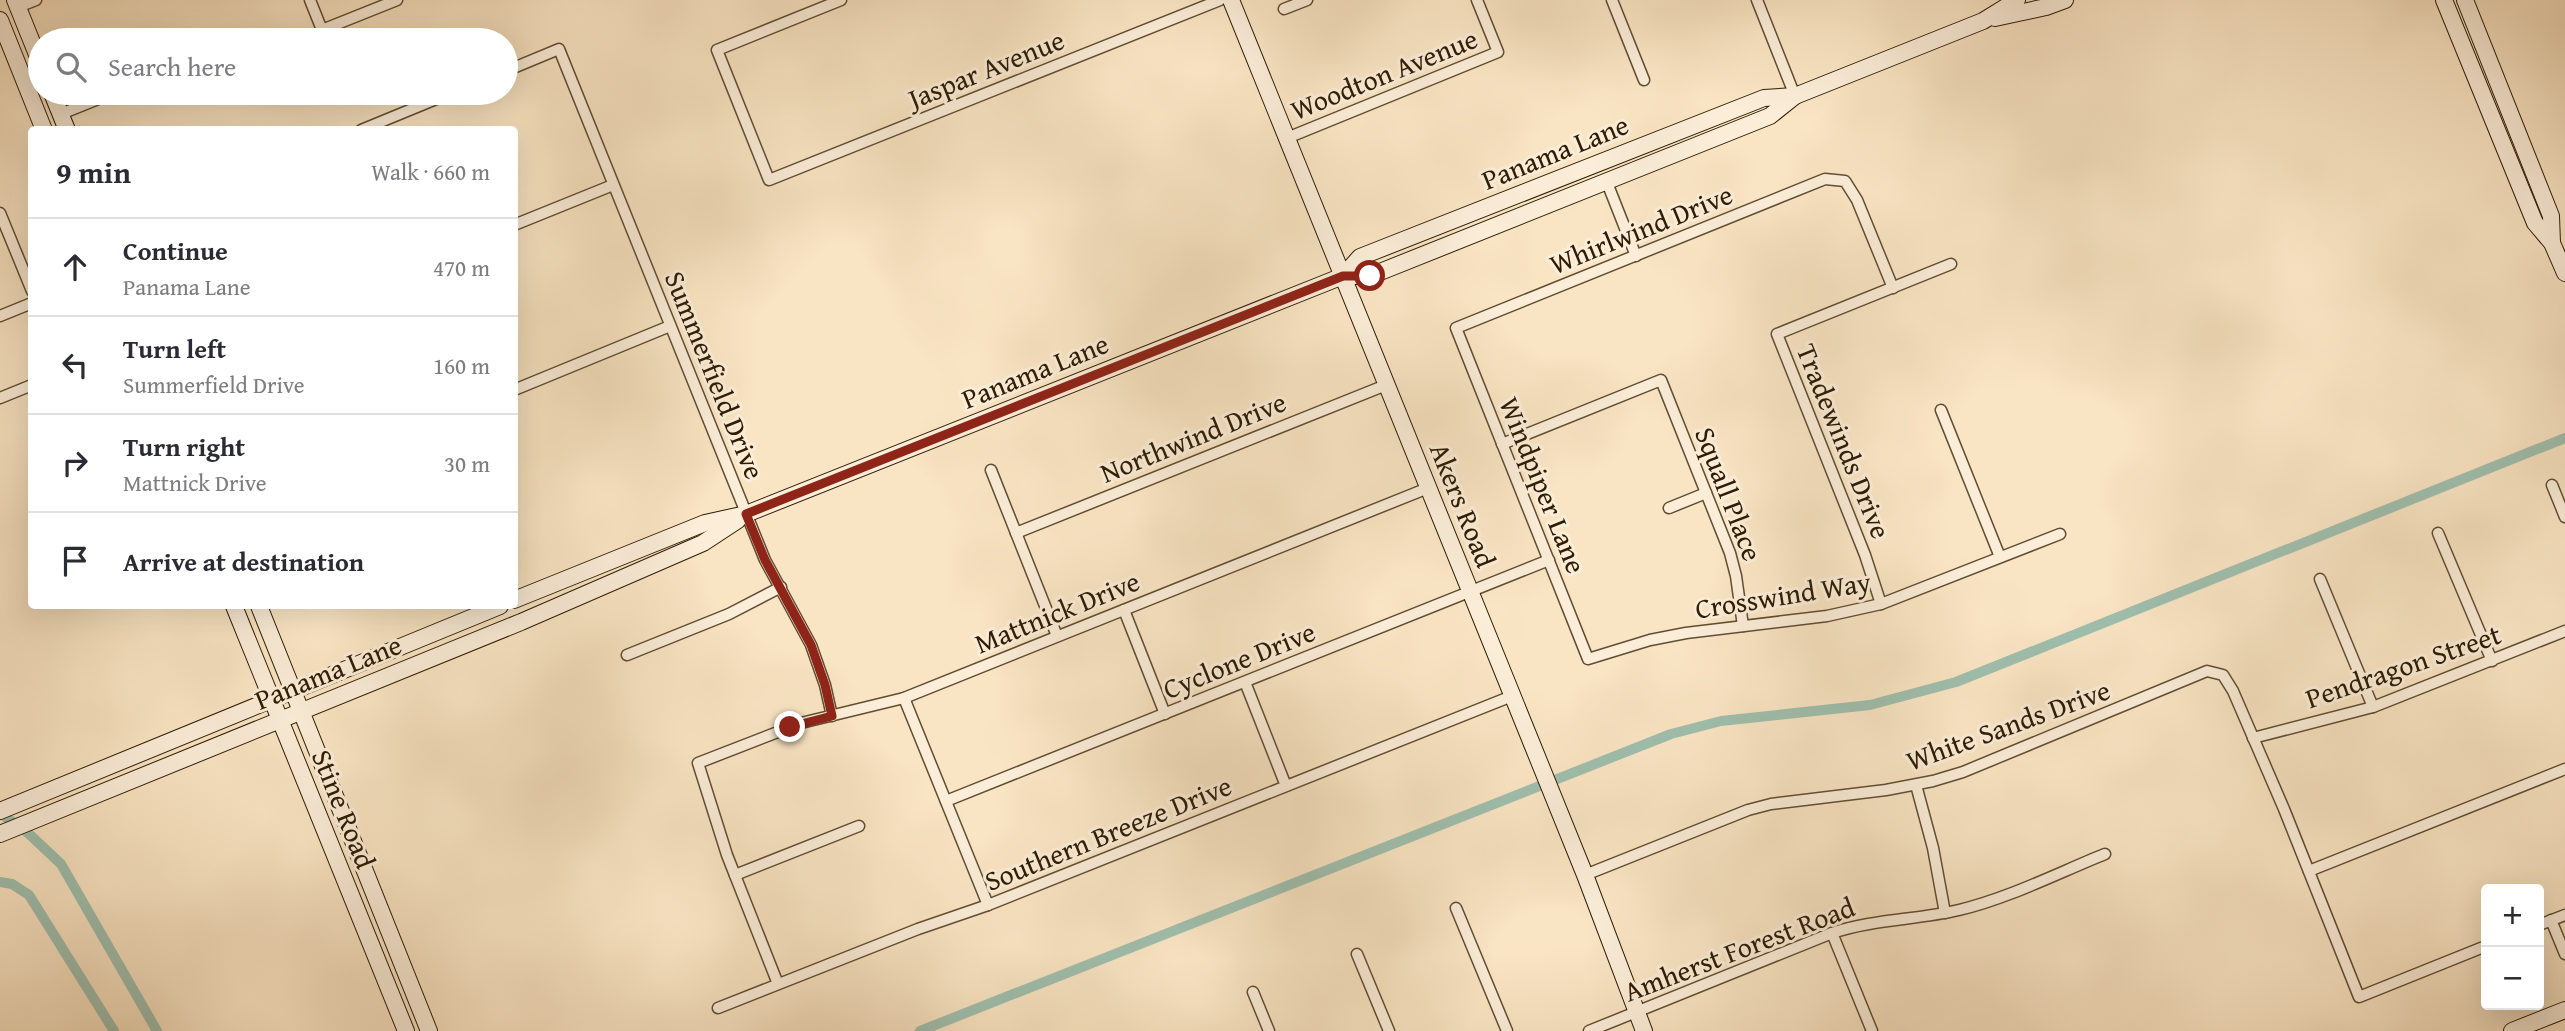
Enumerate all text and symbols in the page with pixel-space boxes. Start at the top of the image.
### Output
street label: Woodton Avenue [1284,17,1483,130]
street label: Jaspar Avenue [899,19,1070,120]
search box [28,28,518,105]
text: Search here [108,47,236,86]
icon: search [52,48,90,86]
street label: Panama Lane [1475,103,1634,200]
text: 9 min [56,150,131,194]
text: Walk · 660 m [371,155,490,188]
street label: Whirlwind Drive [1543,173,1739,284]
text: Continue [123,231,228,270]
icon: ahead [56,248,94,286]
text: 470 m [433,251,490,284]
route start [1354,260,1385,291]
street label: Summerfield Drive [655,265,776,485]
text: Panama Lane [123,270,251,303]
street label: Panama Lane [955,322,1114,419]
text: Turn left [123,329,226,368]
street label: Tradewinds Drive [1787,337,1902,544]
icon: left [56,346,94,384]
text: 160 m [433,349,490,382]
text: Summerfield Drive [123,368,305,401]
street label: Northwind Drive [1094,381,1292,492]
street label: Windpiper Lane [1489,390,1597,579]
street label: Squall Place [1685,421,1774,567]
text: Turn right [123,427,245,466]
street label: Akers Road [1420,436,1507,573]
icon: right [56,444,94,482]
text: 30 m [444,447,490,480]
text: Mattnick Drive [123,466,267,499]
icon: arrive [56,542,94,580]
text: Arrive at destination [123,542,364,581]
street label: Mattnick Drive [968,560,1146,663]
street label: Crosswind Way [1692,560,1874,629]
street label: Cyclone Drive [1156,610,1321,709]
street label: Pendragon Street [2300,613,2506,718]
street label: Panama Lane [248,623,407,720]
street label: White Sands Drive [1900,669,2116,780]
route end [774,711,805,742]
street label: Stine Road [302,743,387,875]
street label: Southern Breeze Drive [978,764,1237,901]
map controls [2481,884,2544,1010]
button: + [2481,884,2544,947]
street label: Amherst Forest Road [1617,886,1860,1011]
button: − [2481,947,2544,1010]

